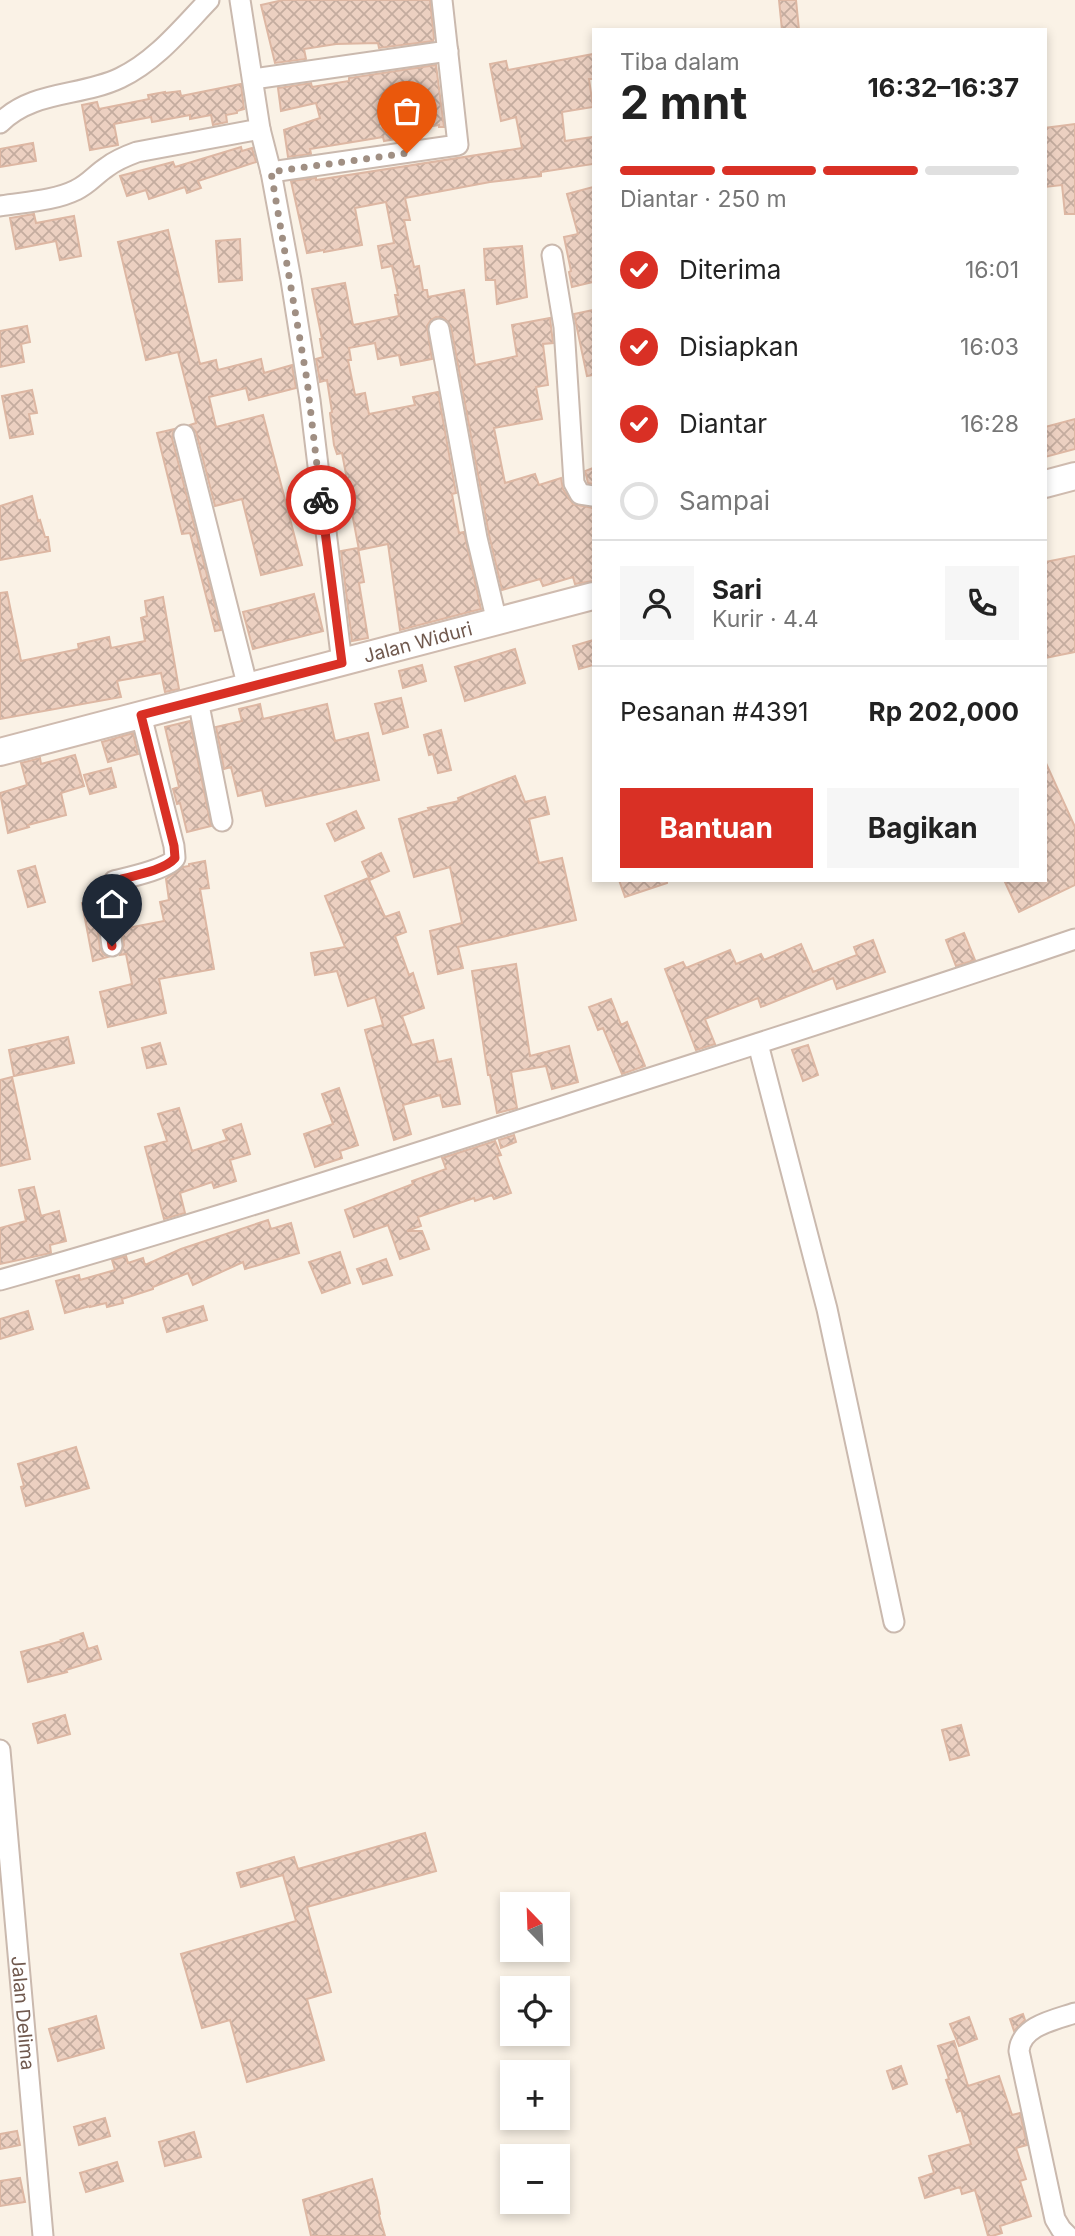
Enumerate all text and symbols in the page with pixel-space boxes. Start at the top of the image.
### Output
text: Tiba dalam [620,48,740,76]
text: 16:32–16:37 [867,72,1019,103]
text: 2 mnt [620,74,747,130]
pin [377,81,437,153]
icon: bag [388,92,426,130]
text: Diantar · 250 m [620,185,787,213]
icon: check [620,251,658,289]
text: Diterima [679,254,781,285]
text: 16:01 [965,256,1019,284]
icon: check [620,328,658,366]
text: Disiapkan [679,331,799,362]
text: 16:03 [960,333,1019,361]
icon: check [620,405,658,443]
text: Diantar [679,408,767,439]
text: 16:28 [961,410,1019,438]
courier [286,465,356,535]
icon: bike [302,481,340,519]
text: Sampai [679,485,770,516]
button: person [620,566,694,640]
button: phone [945,566,1019,640]
text: Sari [712,574,762,605]
text: Kurir · 4.4 [712,605,819,633]
street label: Jalan Widuri [361,617,475,667]
text: Pesanan #4391 [620,696,809,727]
text: Rp 202,000 [869,696,1019,727]
button: Bantuan [620,788,813,868]
button: Bagikan [827,788,1019,868]
pin [82,874,142,946]
icon: home [93,885,131,923]
north arrow [500,1892,570,1962]
map controls [500,1892,570,2214]
street label: Jalan Delima [7,1955,40,2071]
button: locate [500,1976,570,2046]
button: + [500,2060,570,2130]
button: − [500,2144,570,2214]

